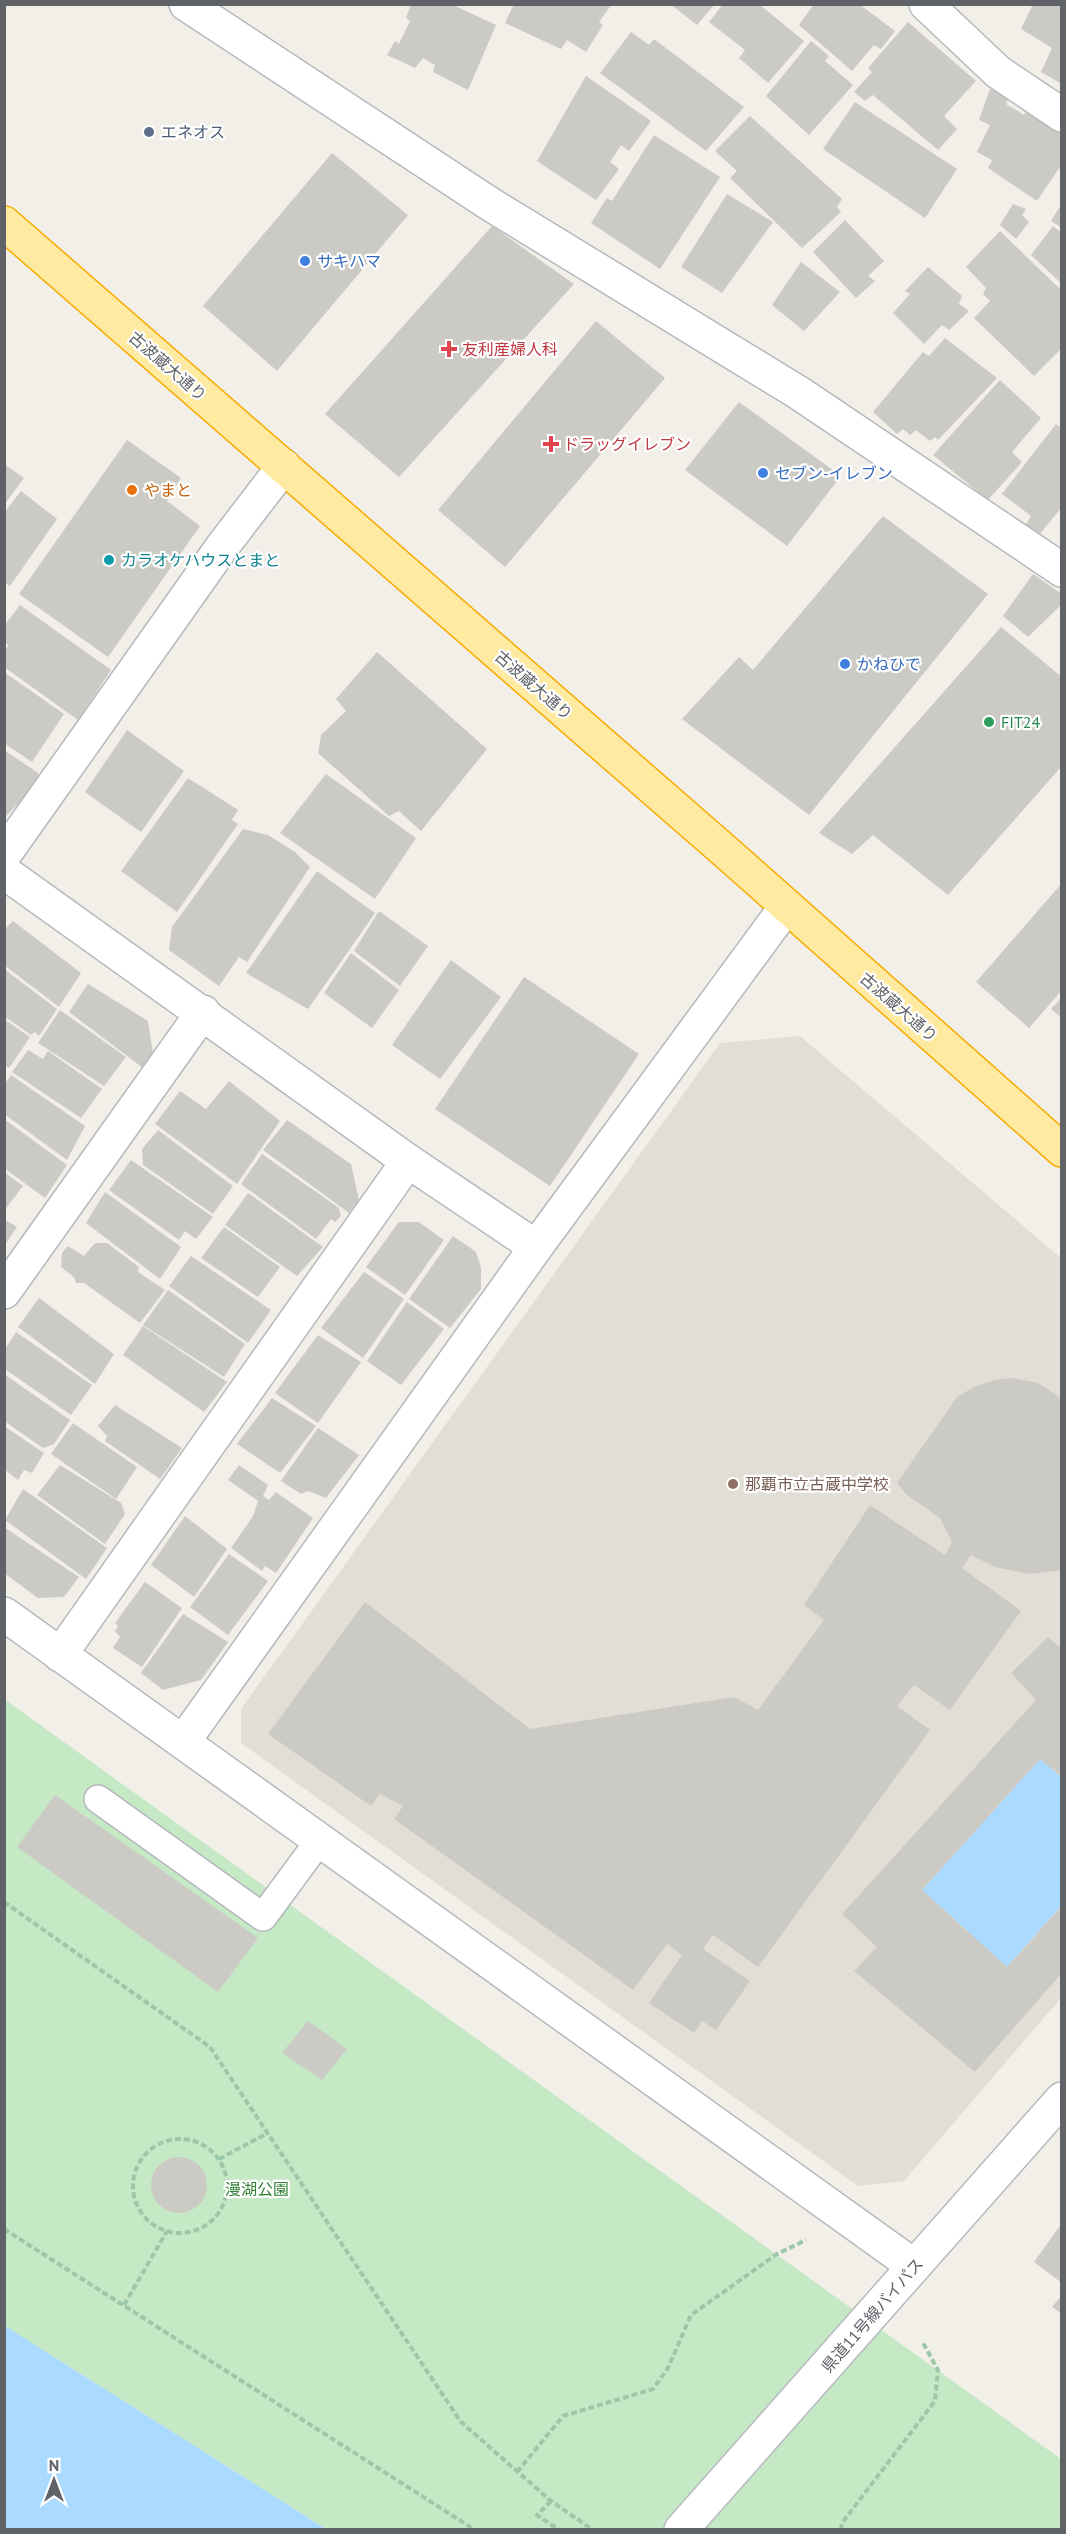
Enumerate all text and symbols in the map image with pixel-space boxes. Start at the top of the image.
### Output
place label: エネオス [161,122,225,142]
marker: エネオス [142,125,156,139]
place label: サキハマ [317,251,381,271]
marker: サキハマ [298,254,312,268]
street label: 古波蔵大通り [125,327,211,405]
place label: 友利産婦人科 [462,339,558,359]
marker: 友利産婦人科 [440,340,458,358]
place label: ドラッグイレブン [563,434,691,454]
marker: ドラッグイレブン [544,437,558,451]
place label: セブン-イレブン [775,463,893,483]
marker: セブン-イレブン [756,466,770,480]
place label: やまと [144,480,192,500]
marker: やまと [125,483,139,497]
place label: カラオケハウスとまと [121,550,280,570]
marker: カラオケハウスとまと [102,553,116,567]
street label: 古波蔵大通り [491,646,577,724]
place label: かねひで [857,654,921,674]
marker: かねひで [838,657,852,671]
place label: FIT24 [1001,712,1041,732]
marker: FIT24 [982,715,996,729]
street label: 古波蔵大通り [856,968,942,1046]
place label: 那覇市立古蔵中学校 [745,1474,889,1494]
marker: 那覇市立古蔵中学校 [726,1477,740,1491]
park label: 漫湖公園 [225,2179,289,2199]
street label: 県道11号線バイパス [817,2254,927,2376]
north arrow [24,2450,84,2510]
text: N [49,2455,59,2475]

